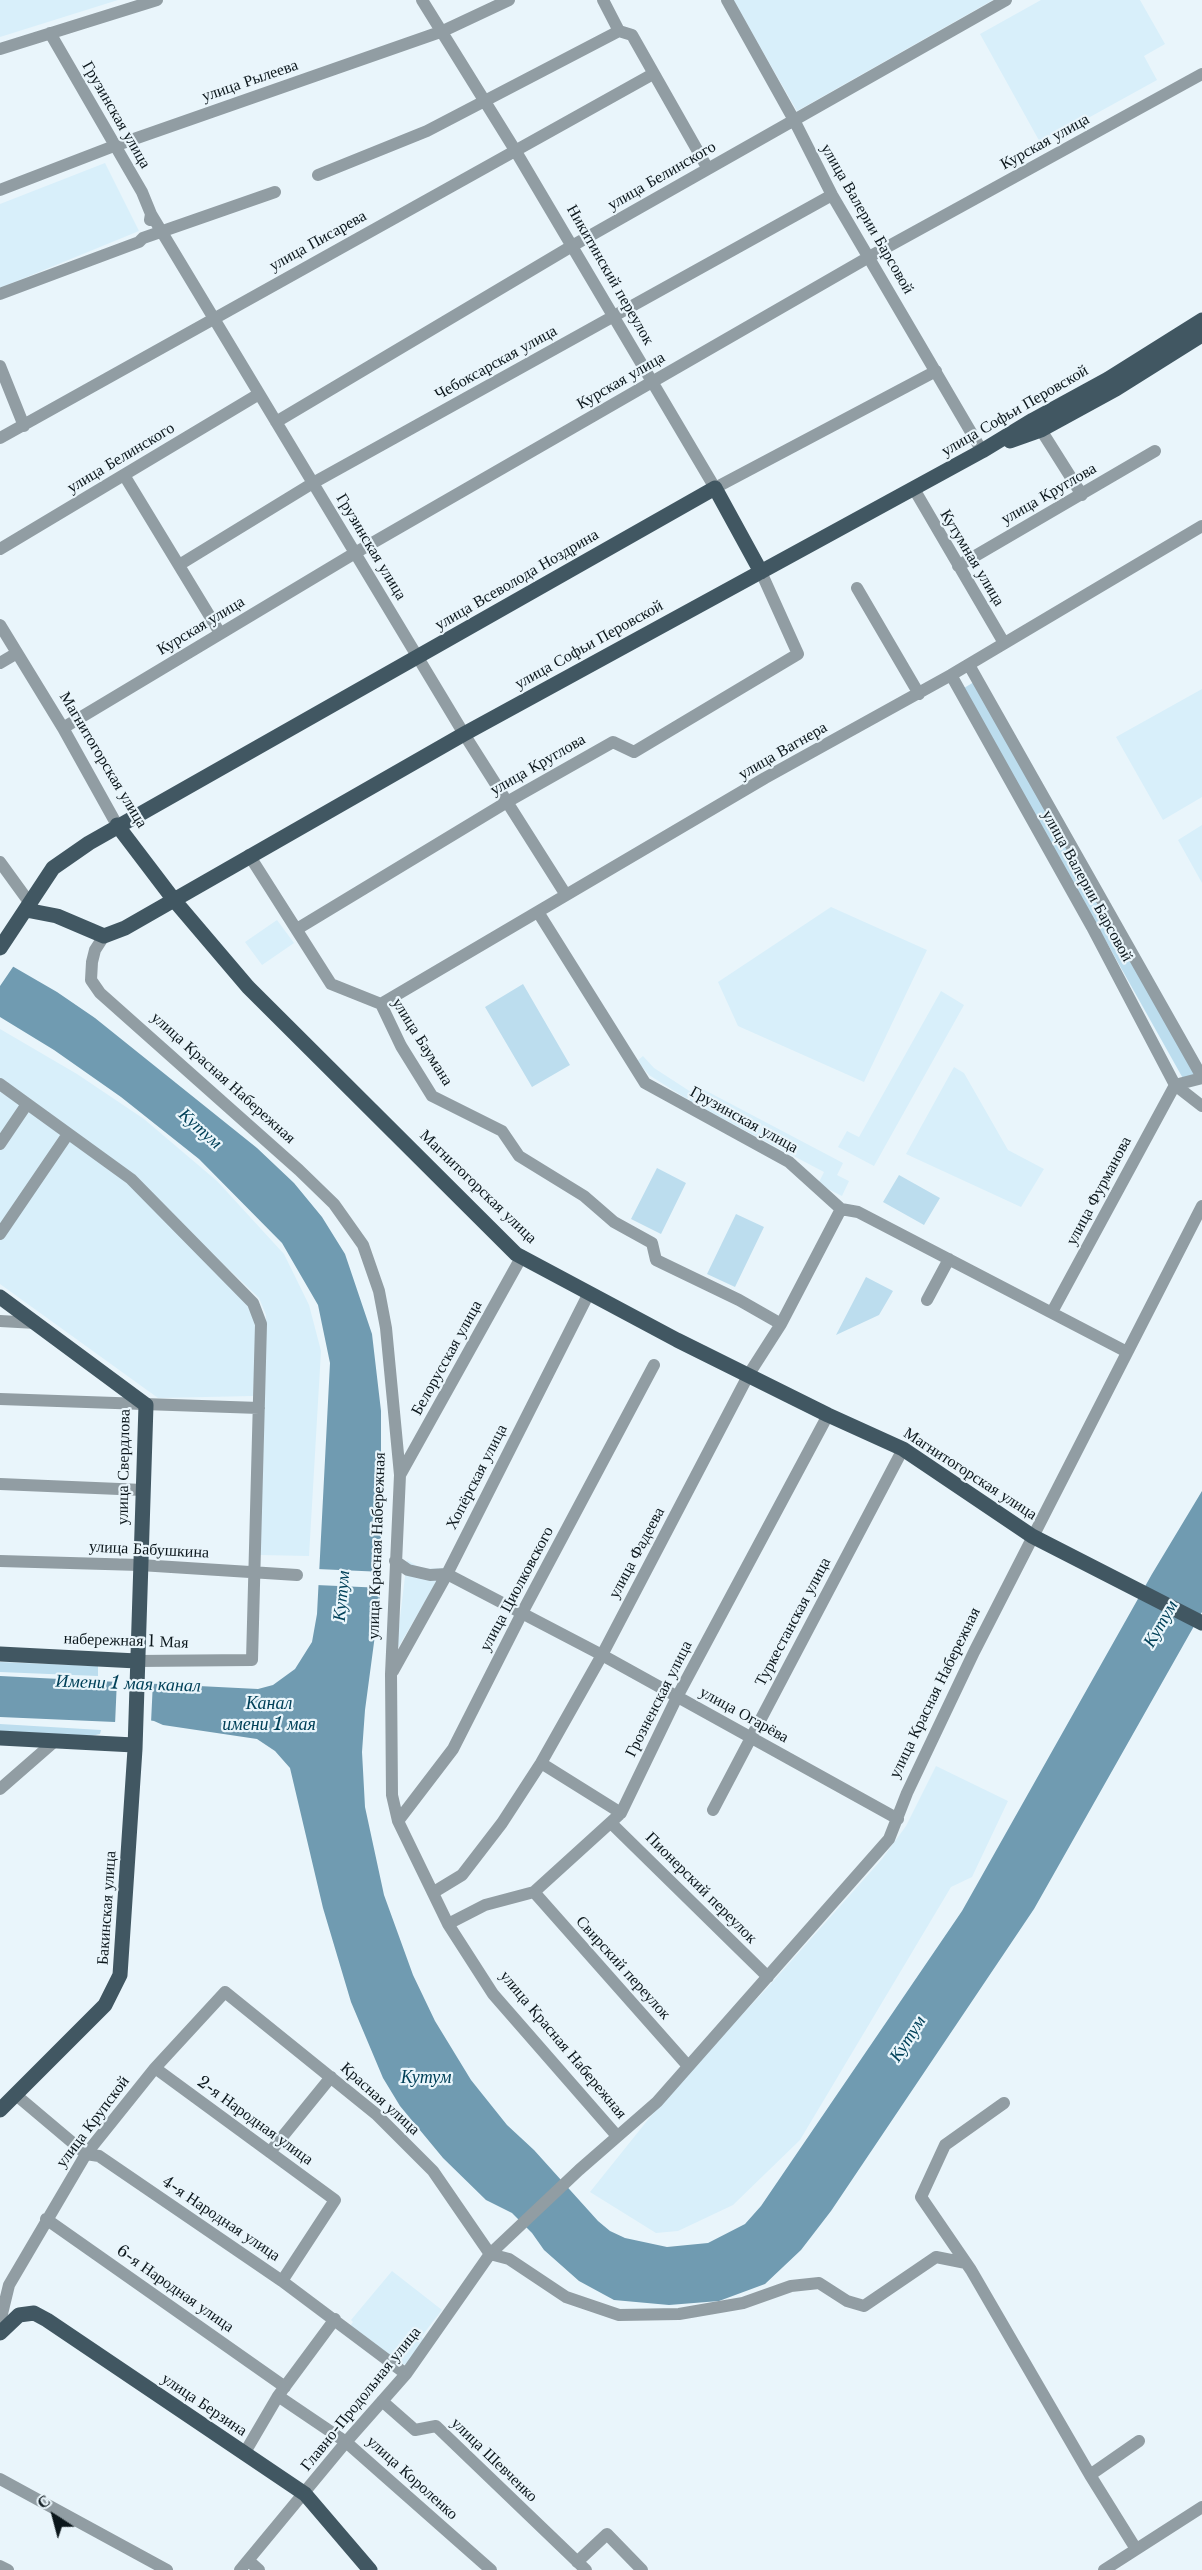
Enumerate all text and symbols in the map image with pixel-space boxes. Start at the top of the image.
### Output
street label: улица Рылеева [199,56,301,106]
street label: Грузинская улица [78,58,154,172]
street label: Курская улица [997,110,1093,174]
street label: улица Белинского [604,137,720,215]
street label: улица Валерии Барсовой [816,140,918,298]
street label: Никитинский переулок [562,202,658,348]
street label: улица Писарева [266,206,370,276]
street label: Чебоксарская улица [432,321,560,405]
street label: Курская улица [573,348,669,414]
street label: улица Софьи Перовской [938,361,1092,461]
street label: улица Белинского [64,418,178,498]
street label: улица Круглова [998,459,1100,529]
street label: Грузинская улица [332,490,410,604]
street label: Кутумная улица [936,506,1008,610]
street label: улица Всеволода Ноздрина [432,525,602,635]
street label: Курская улица [154,592,248,660]
street label: улица Софьи Перовской [512,596,666,694]
street label: Магнитогорская улица [55,689,151,831]
street label: улица Вагнера [735,718,831,784]
street label: улица Круглова [487,730,589,800]
street label: улица Валерии Барсовой [1037,807,1137,965]
street label: улица Баумана [387,994,457,1090]
street label: улица Красная Набережная [147,1008,299,1148]
street label: Грузинская улица [687,1082,801,1158]
water label: Кутум [174,1104,226,1154]
street label: Магнитогорская улица [416,1126,540,1248]
street label: улица Фурманова [1062,1133,1136,1249]
street label: Белорусская улица [407,1297,487,1419]
street label: улица Свердлова [113,1409,135,1525]
street label: Хопёрская улица [442,1421,512,1533]
street label: Магнитогорская улица [900,1424,1040,1524]
street label: улица Красная Набережная [364,1452,390,1640]
street label: улица Фадеева [605,1504,669,1602]
street label: улица Циолковского [476,1523,558,1655]
street label: улица Бабушкина [88,1537,210,1563]
street label: Туркестанская улица [751,1554,835,1690]
water label: Кутум [329,1570,355,1622]
water label: Кутум [1139,1597,1183,1651]
street label: улица Красная Набережная [885,1605,985,1781]
street label: набережная 1 Мая [63,1629,189,1653]
street label: Грозненская улица [621,1638,697,1760]
water label: Имени 1 мая канал [55,1671,201,1697]
street label: улица Огарёва [696,1683,792,1747]
water label: Канал имени 1 мая [222,1693,316,1736]
street label: Пионерский переулок [641,1828,761,1948]
street label: Бакинская улица [93,1850,121,1966]
street label: Свирский переулок [571,1912,675,2024]
street label: улица Красная Набережная [495,1967,631,2123]
water label: Кутум [885,2012,931,2066]
street label: Красная улица [336,2058,424,2140]
water label: Кутум [401,2067,451,2089]
street label: улица Крупской [52,2072,134,2172]
street label: 2-я Народная улица [193,2072,317,2170]
street label: 4-я Народная улица [158,2172,284,2266]
street label: 6-я Народная улица [113,2241,237,2337]
street label: Главно-Продольная улица [297,2323,425,2475]
street label: улица Берзина [158,2369,250,2441]
street label: улица Шевченко [447,2414,541,2506]
street label: улица Короленко [362,2432,462,2524]
north arrow [24,2486,84,2546]
text: С [33,2490,54,2513]

